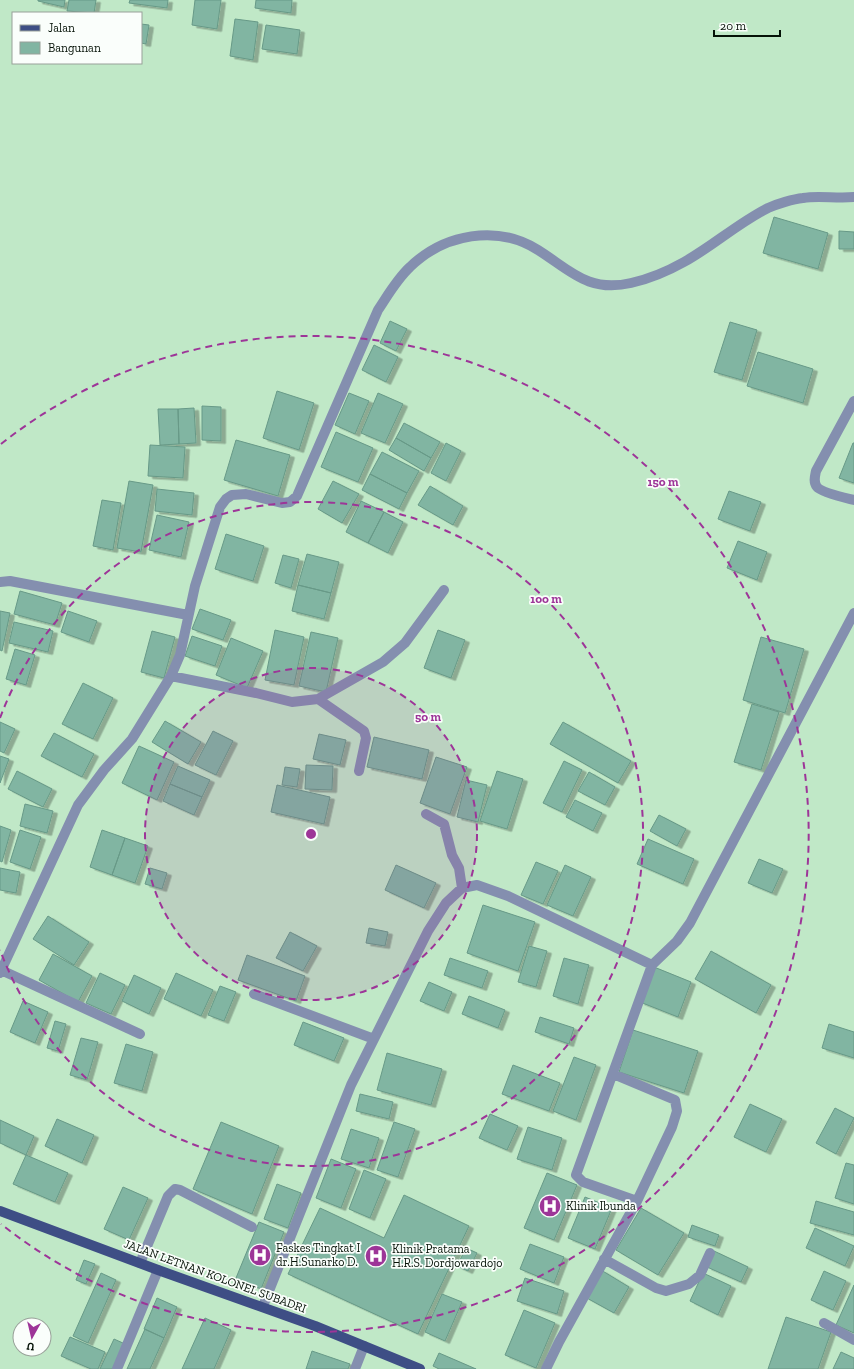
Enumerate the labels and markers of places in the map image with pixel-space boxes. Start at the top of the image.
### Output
centre of rings [304,827,318,841]
hospital icon: Klinik Ibunda [537,1193,563,1219]
place label: Klinik Ibunda [566,1199,636,1213]
place label: Faskes Tingkat I dr.H.Sunarko D. [276,1241,360,1269]
hospital icon: Faskes Tingkat I dr.H.Sunarko D. [247,1242,273,1268]
place label: Klinik Pratama H.R.S. Dordjowardojo [392,1242,502,1271]
hospital icon: Klinik Pratama H.R.S. Dordjowardojo [363,1243,389,1269]

